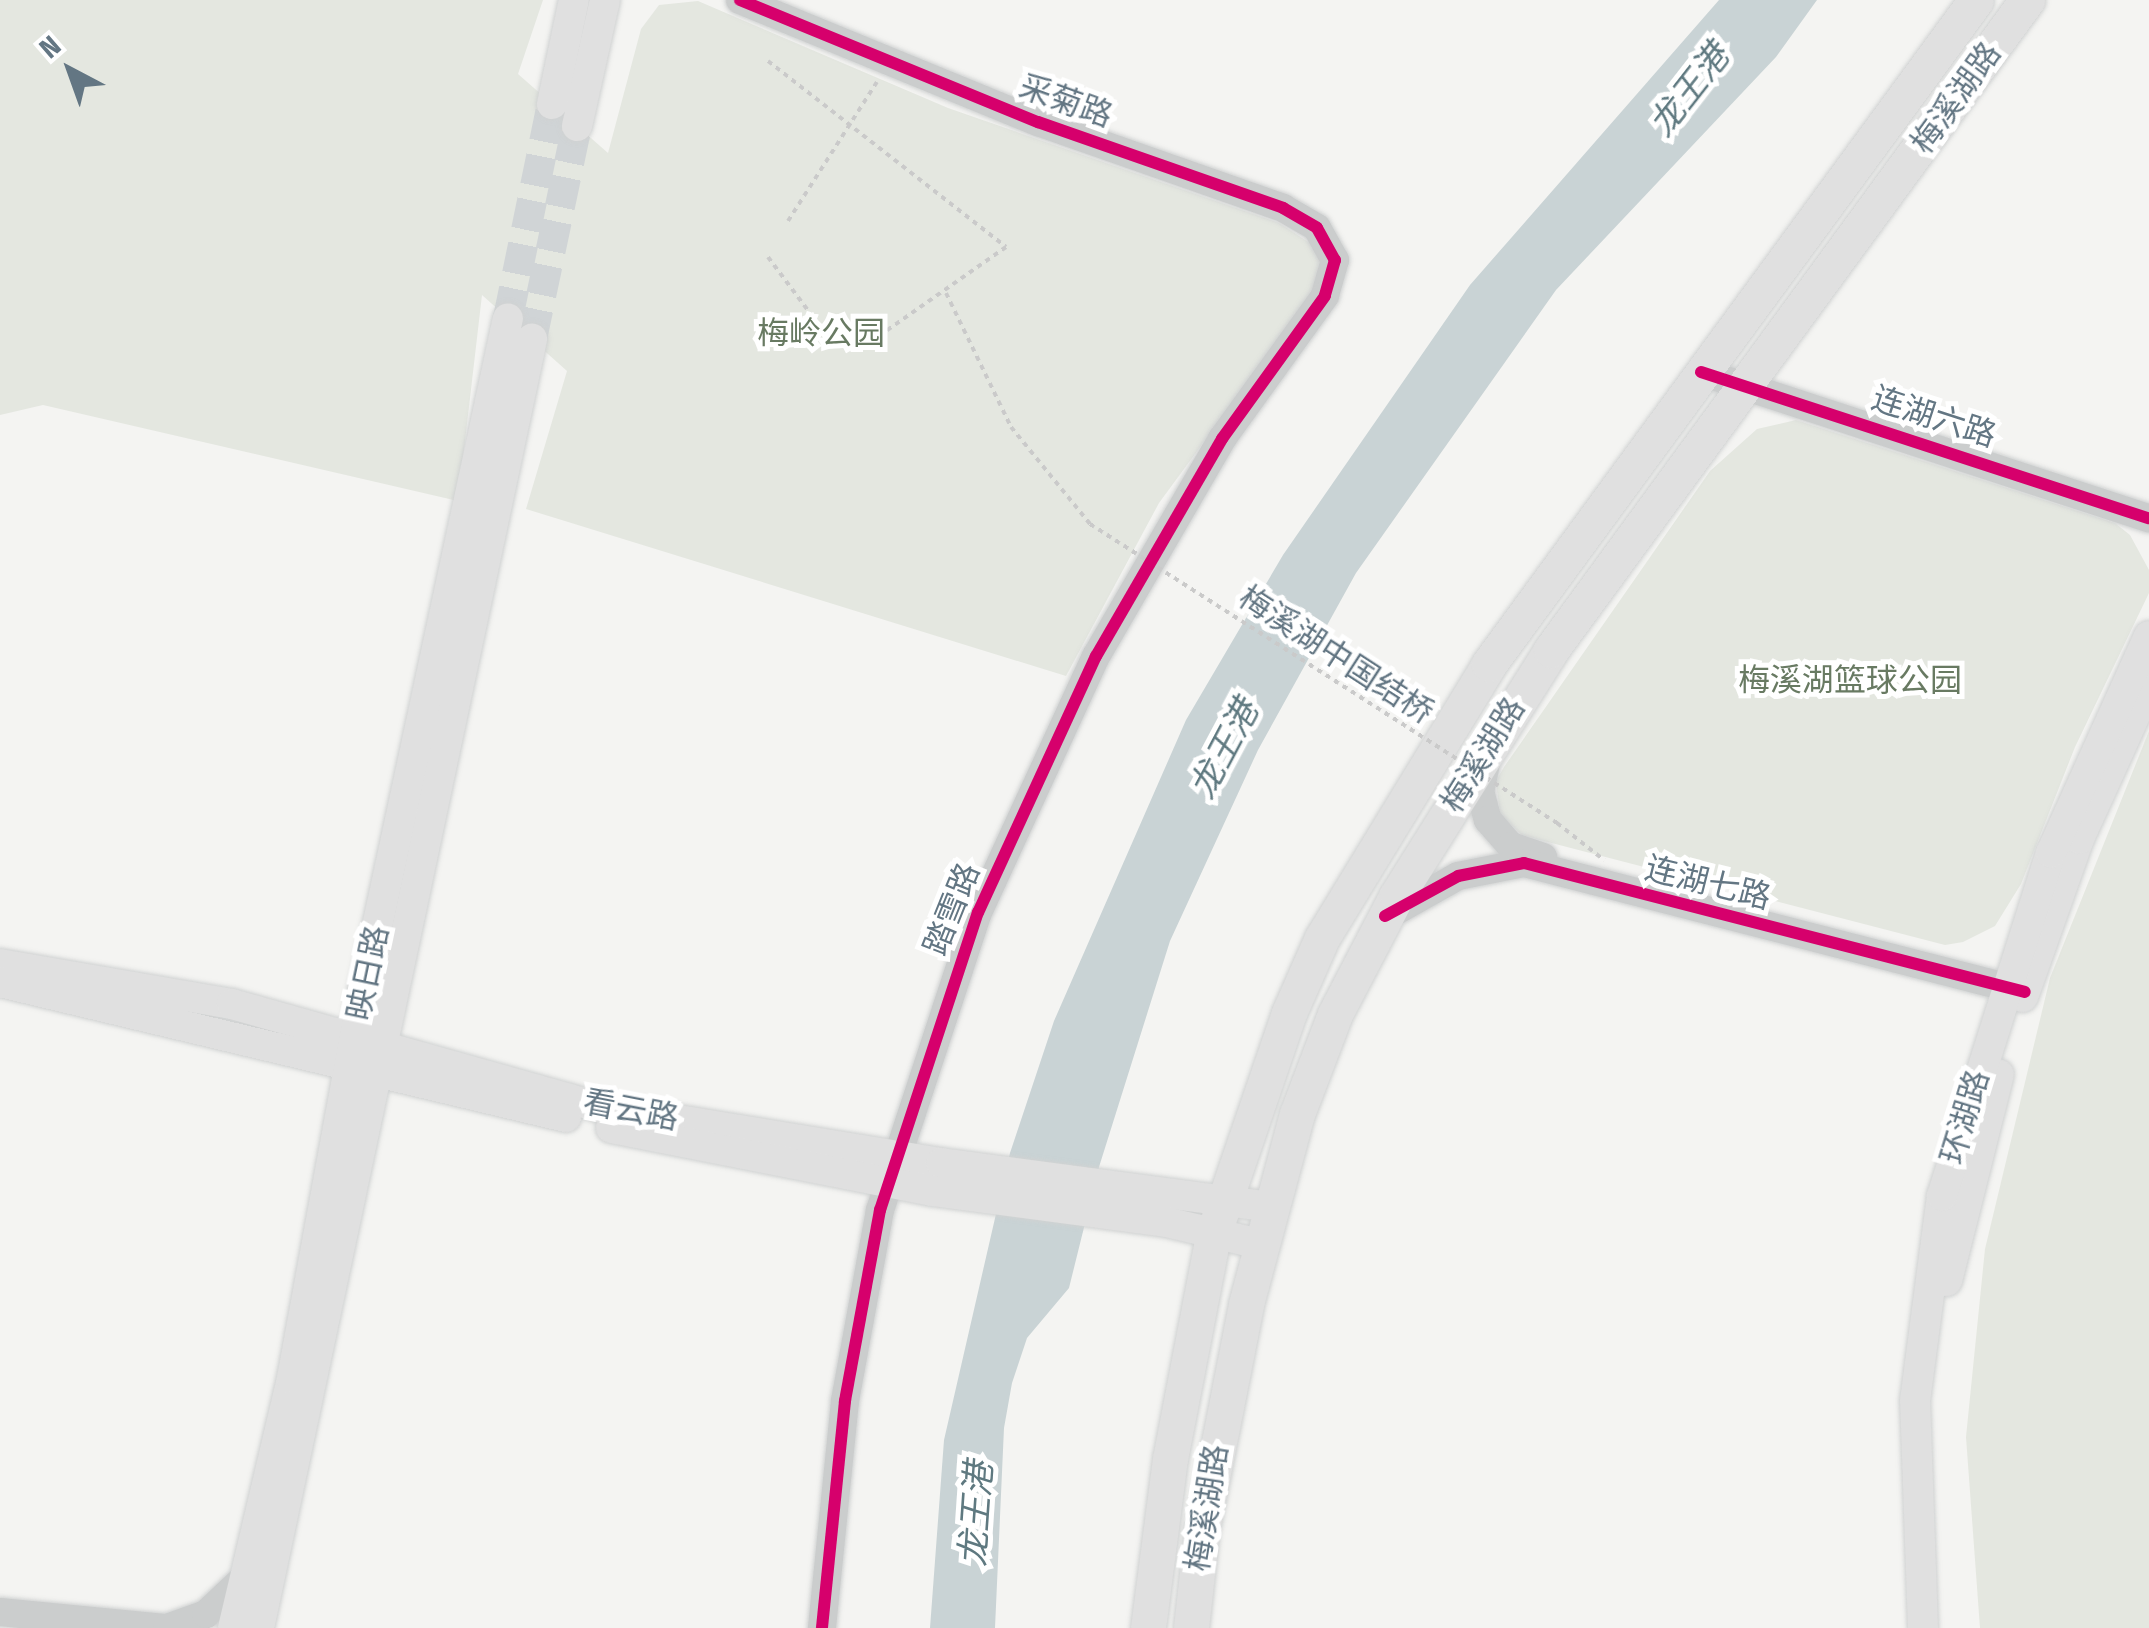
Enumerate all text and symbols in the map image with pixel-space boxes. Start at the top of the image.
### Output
north arrow [20,20,120,120]
text: N [33,29,67,65]
street label: 梅溪湖路 [1903,35,2009,161]
water label: 龙王港 [1640,36,1738,144]
street label: 采菊路 [1014,67,1118,135]
park label: 梅岭公园 [757,314,885,352]
street label: 连湖六路 [1867,379,2001,455]
street label: 梅溪湖中国结桥 [1232,578,1440,732]
park label: 梅溪湖篮球公园 [1738,661,1962,699]
street label: 梅溪湖路 [1433,691,1533,819]
water label: 龙王港 [1181,693,1267,805]
street label: 连湖七路 [1641,849,1775,917]
street label: 踏雪路 [916,857,988,961]
street label: 映日路 [339,922,397,1024]
street label: 环湖路 [1933,1065,1997,1169]
street label: 看云路 [580,1082,682,1138]
street label: 梅溪湖路 [1178,1442,1236,1574]
water label: 龙王港 [951,1460,1001,1568]

